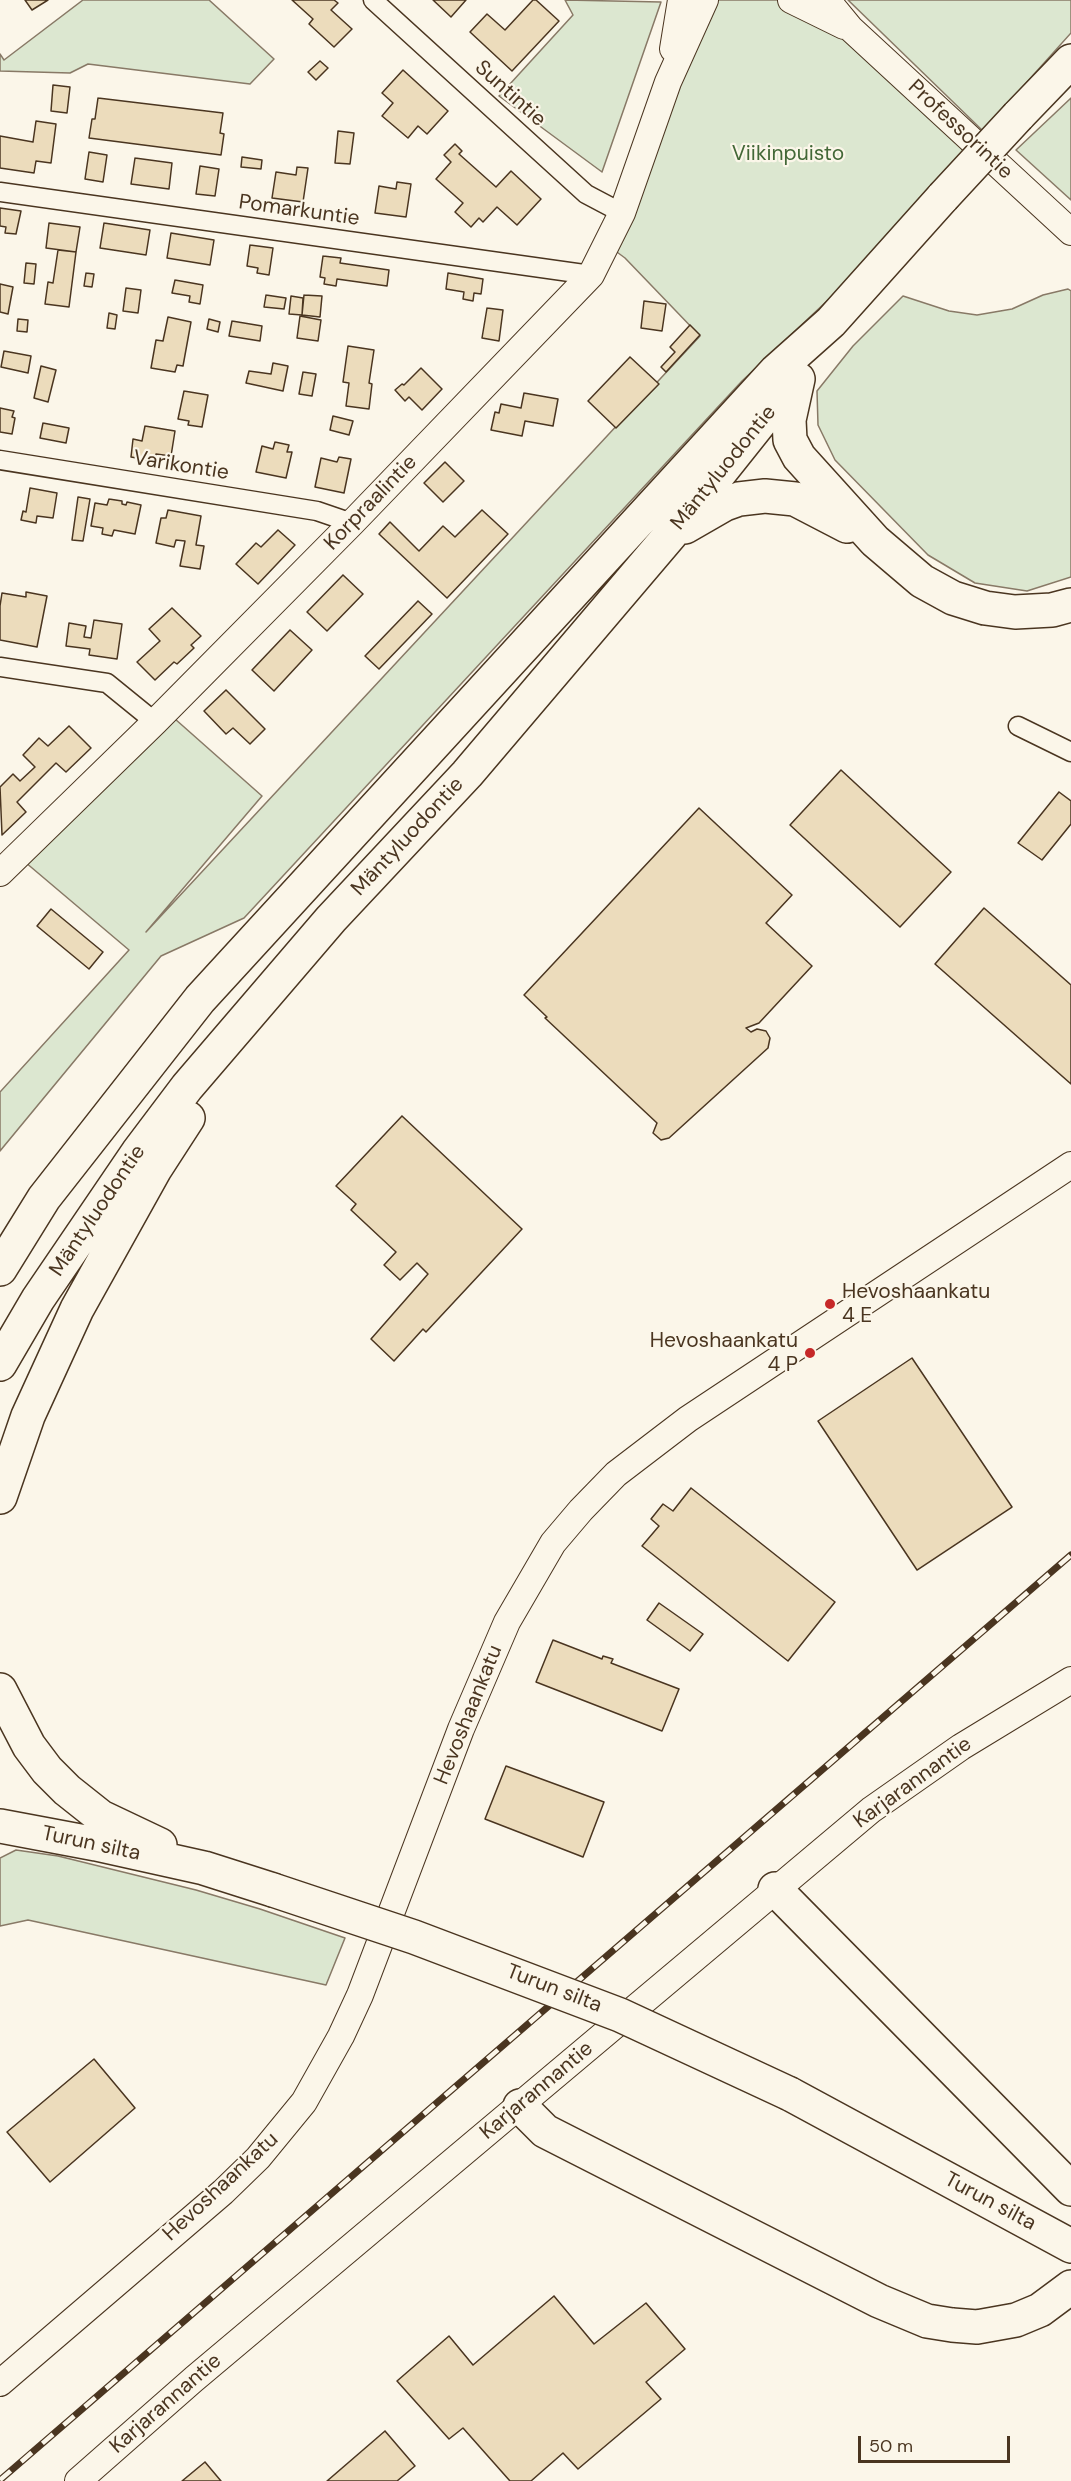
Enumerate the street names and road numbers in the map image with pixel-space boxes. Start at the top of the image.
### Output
street label: Suntintie [469,56,551,132]
street label: Professorintie [902,75,1018,185]
street label: Pomarkuntie [237,190,361,232]
street label: Mäntyluodontie [666,401,782,535]
street label: Varikontie [131,446,231,486]
street label: Korpraalintie [319,450,423,556]
street label: Mäntyluodontie [347,772,469,902]
street label: Mäntyluodontie [45,1140,151,1282]
street label: Hevoshaankatu [430,1642,508,1788]
street label: Karjarannantie [849,1732,977,1834]
street label: Turun silta [39,1821,143,1867]
street label: Turun silta [503,1959,605,2019]
street label: Karjarannantie [475,2037,599,2145]
street label: Hevoshaankatu [158,2127,284,2247]
street label: Turun silta [940,2167,1040,2237]
street label: Karjarannantie [105,2349,227,2459]

